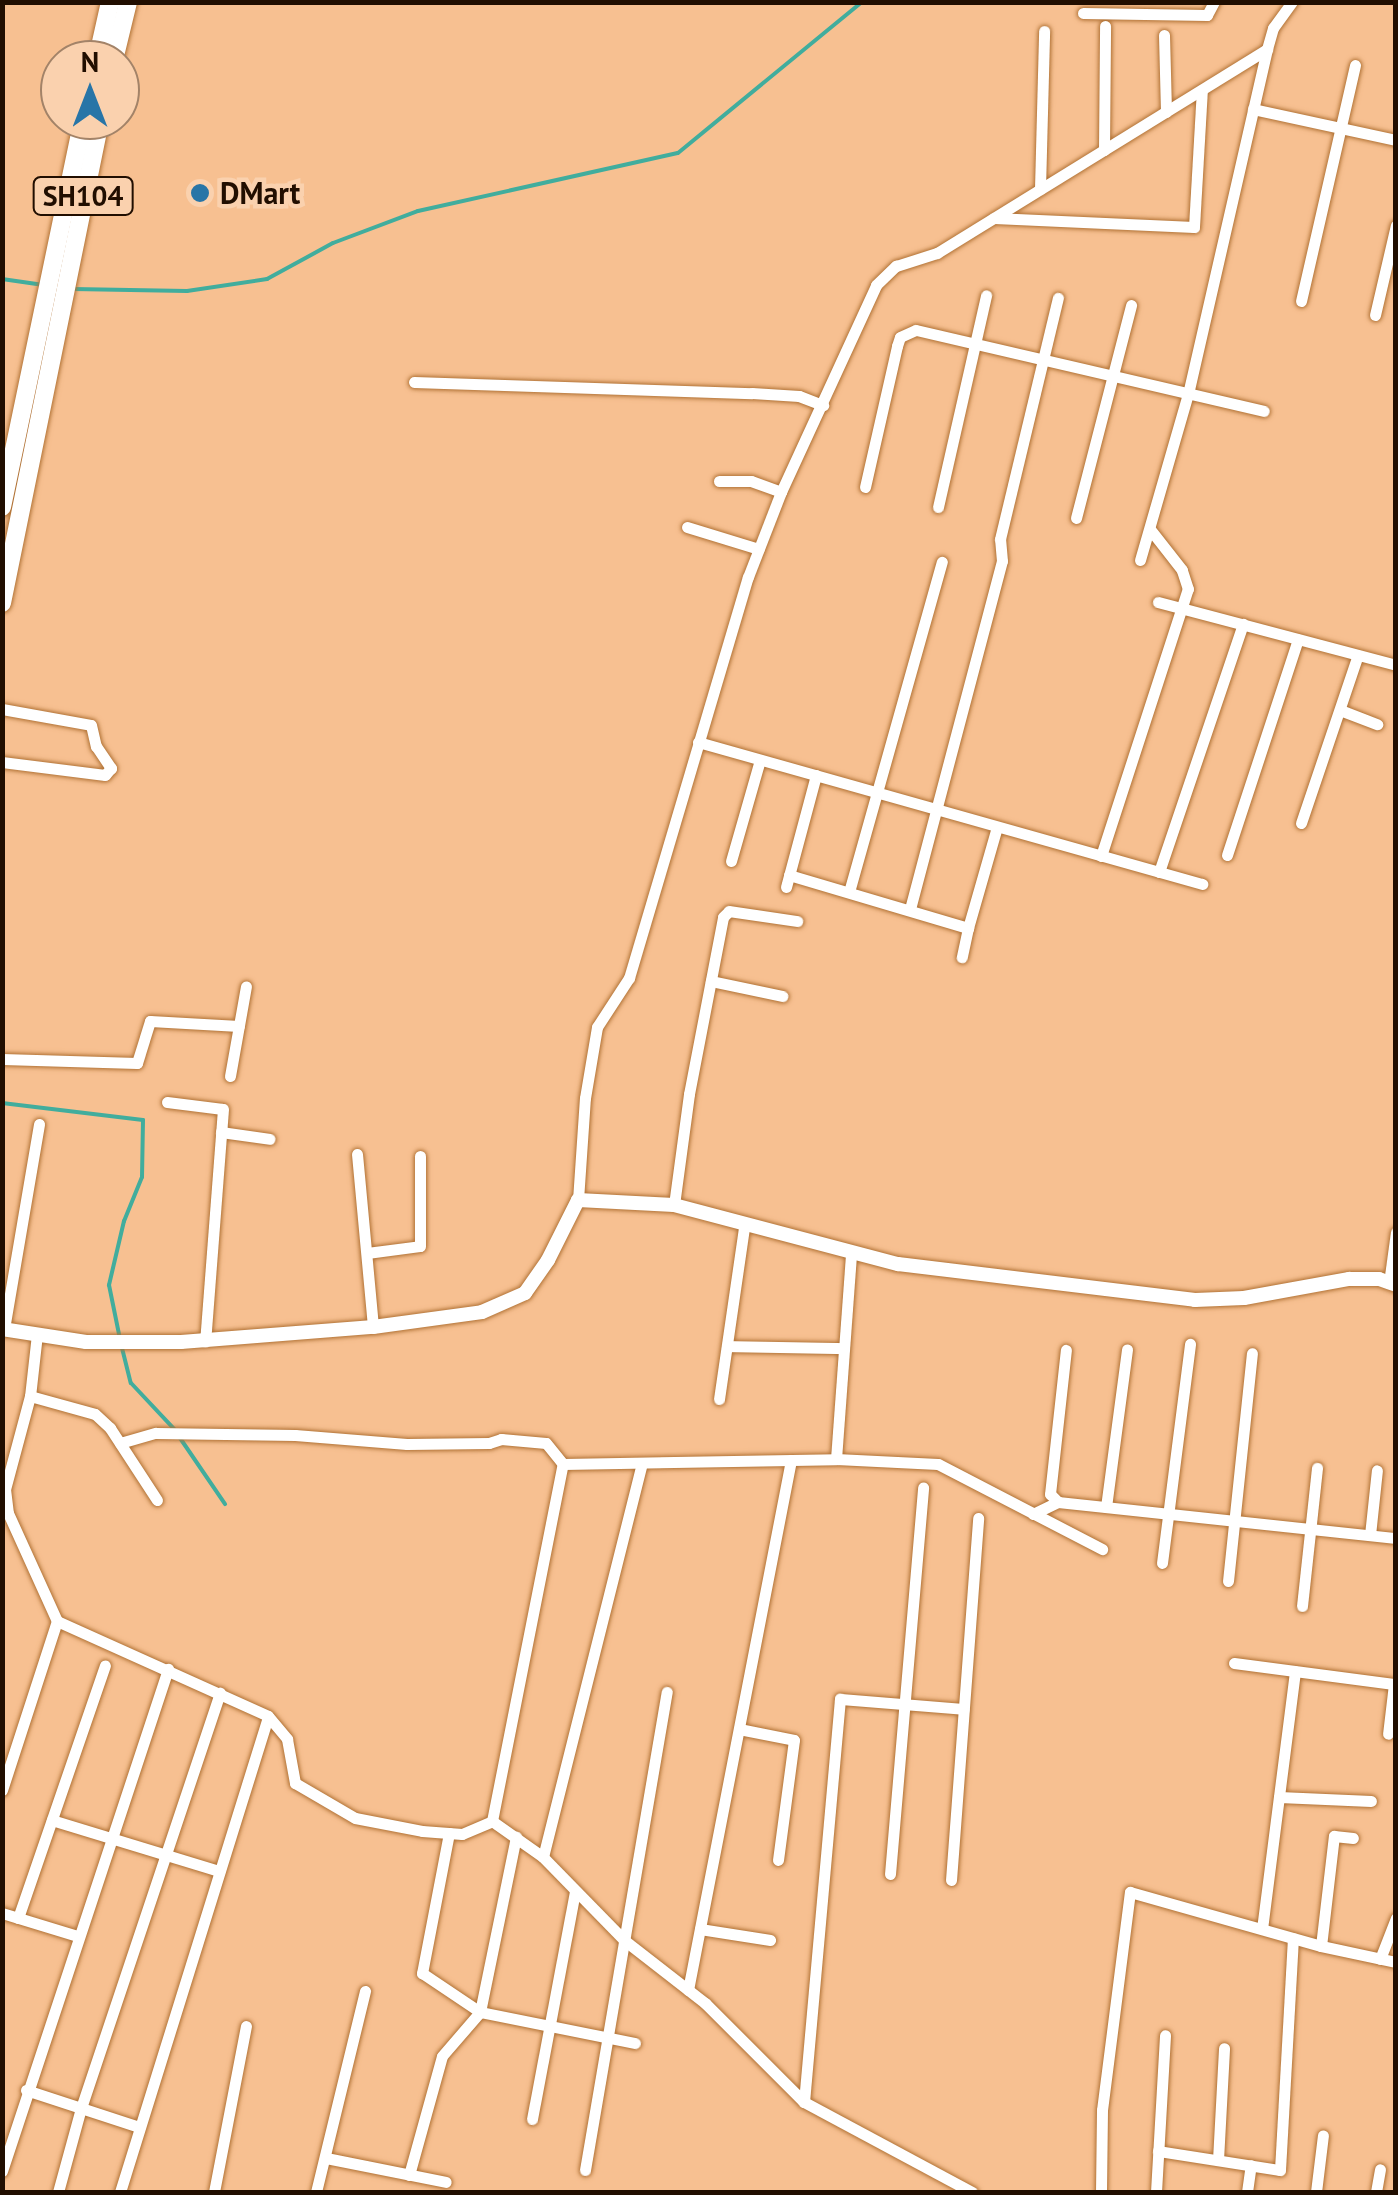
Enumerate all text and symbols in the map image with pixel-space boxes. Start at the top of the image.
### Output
north arrow [40,40,140,140]
text: N [81,43,99,80]
road number: SH104 [31,173,136,219]
place label: DMart [220,175,300,211]
marker: DMart [189,182,211,204]

